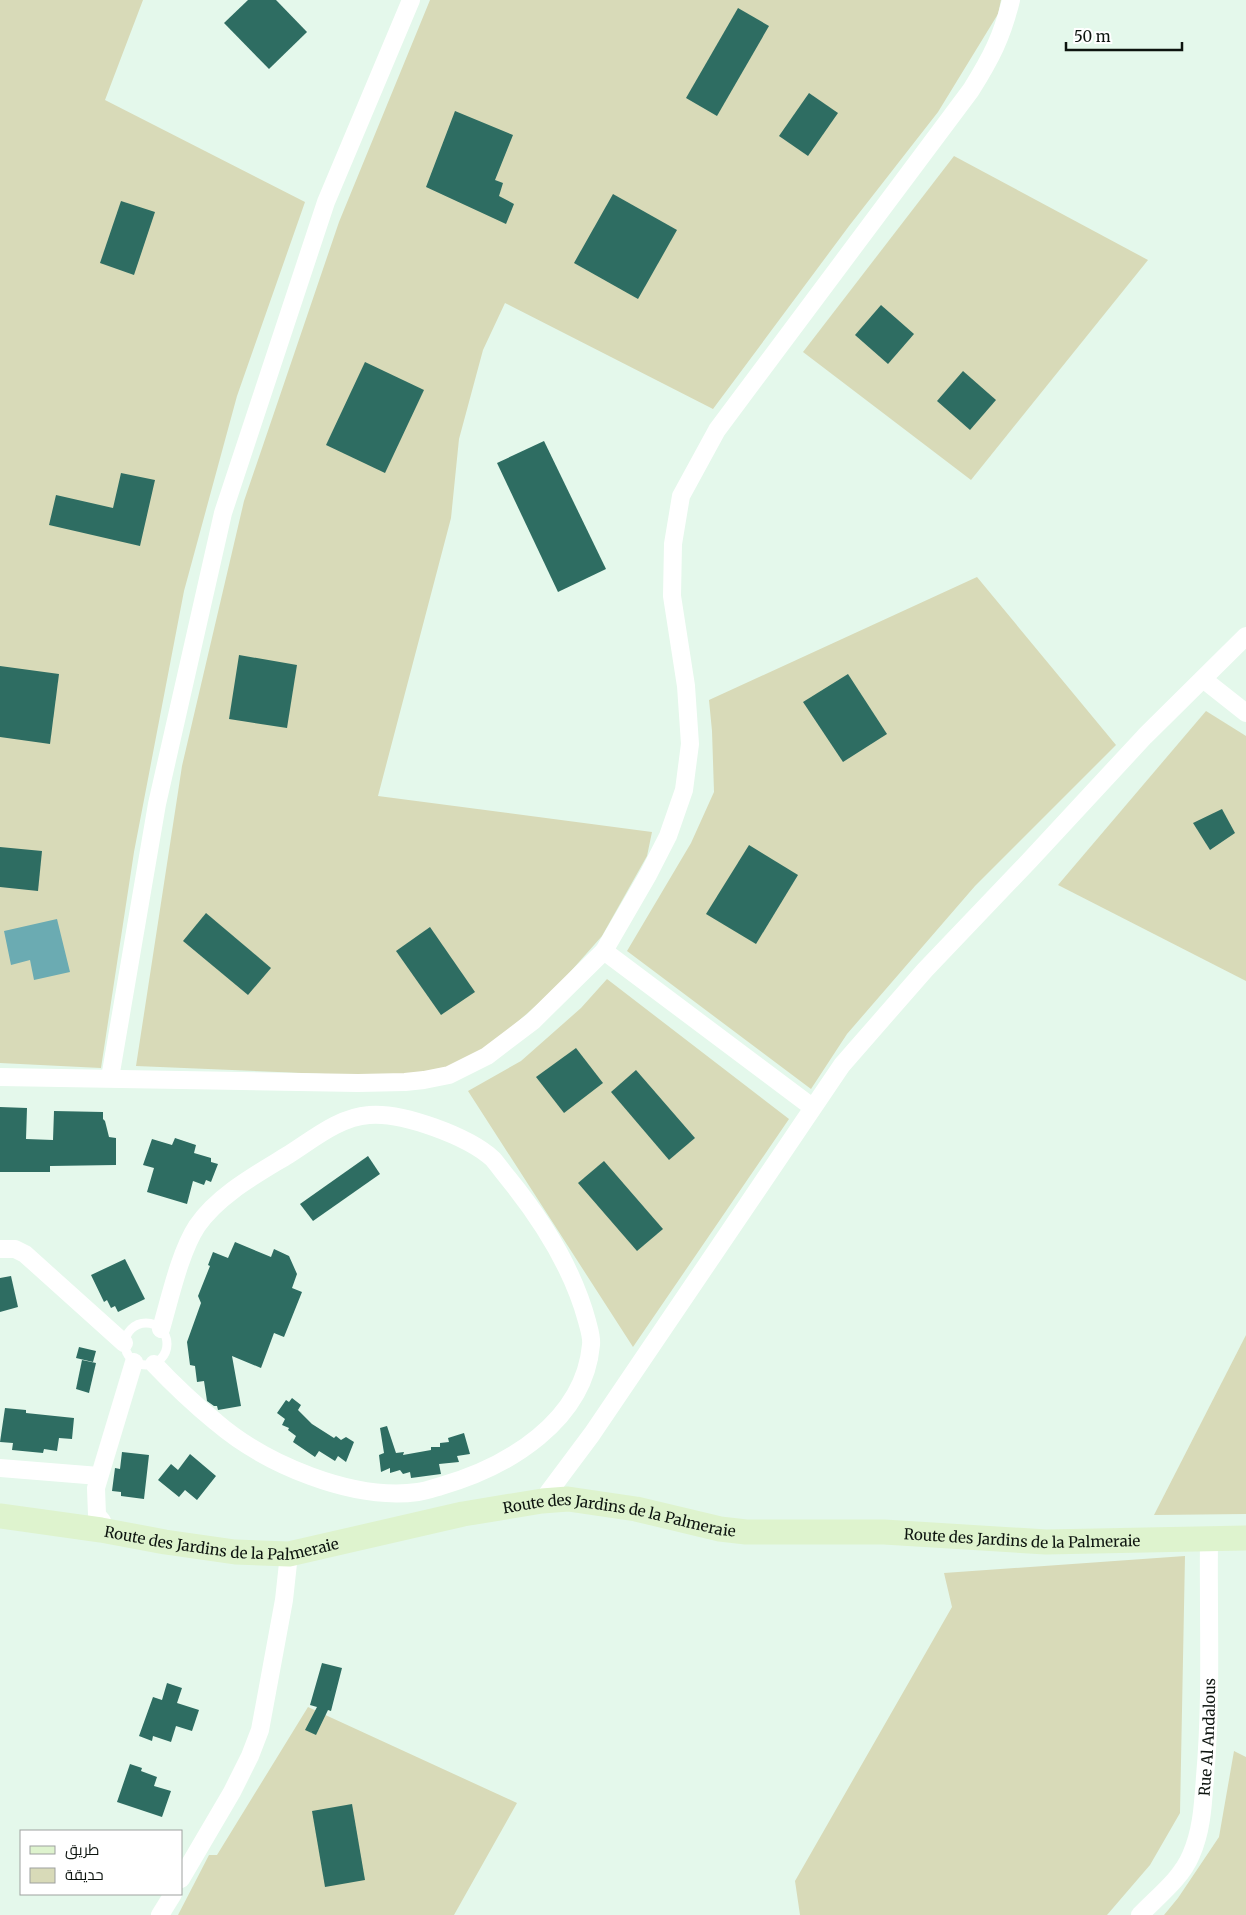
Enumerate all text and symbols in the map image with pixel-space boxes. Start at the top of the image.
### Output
scale bar [1066,20,1182,52]
text: 50 m [1074,27,1111,46]
street label: Route des Jardins de la Palmeraie [501,1489,737,1540]
street label: Route des Jardins de la Palmeraie [103,1521,341,1564]
street label: Route des Jardins de la Palmeraie [903,1524,1141,1552]
street label: Rue Al Andalous [1194,1678,1219,1797]
legend [20,1830,182,1895]
text: طريق [65,1840,99,1860]
text: حديقة [65,1865,104,1884]

